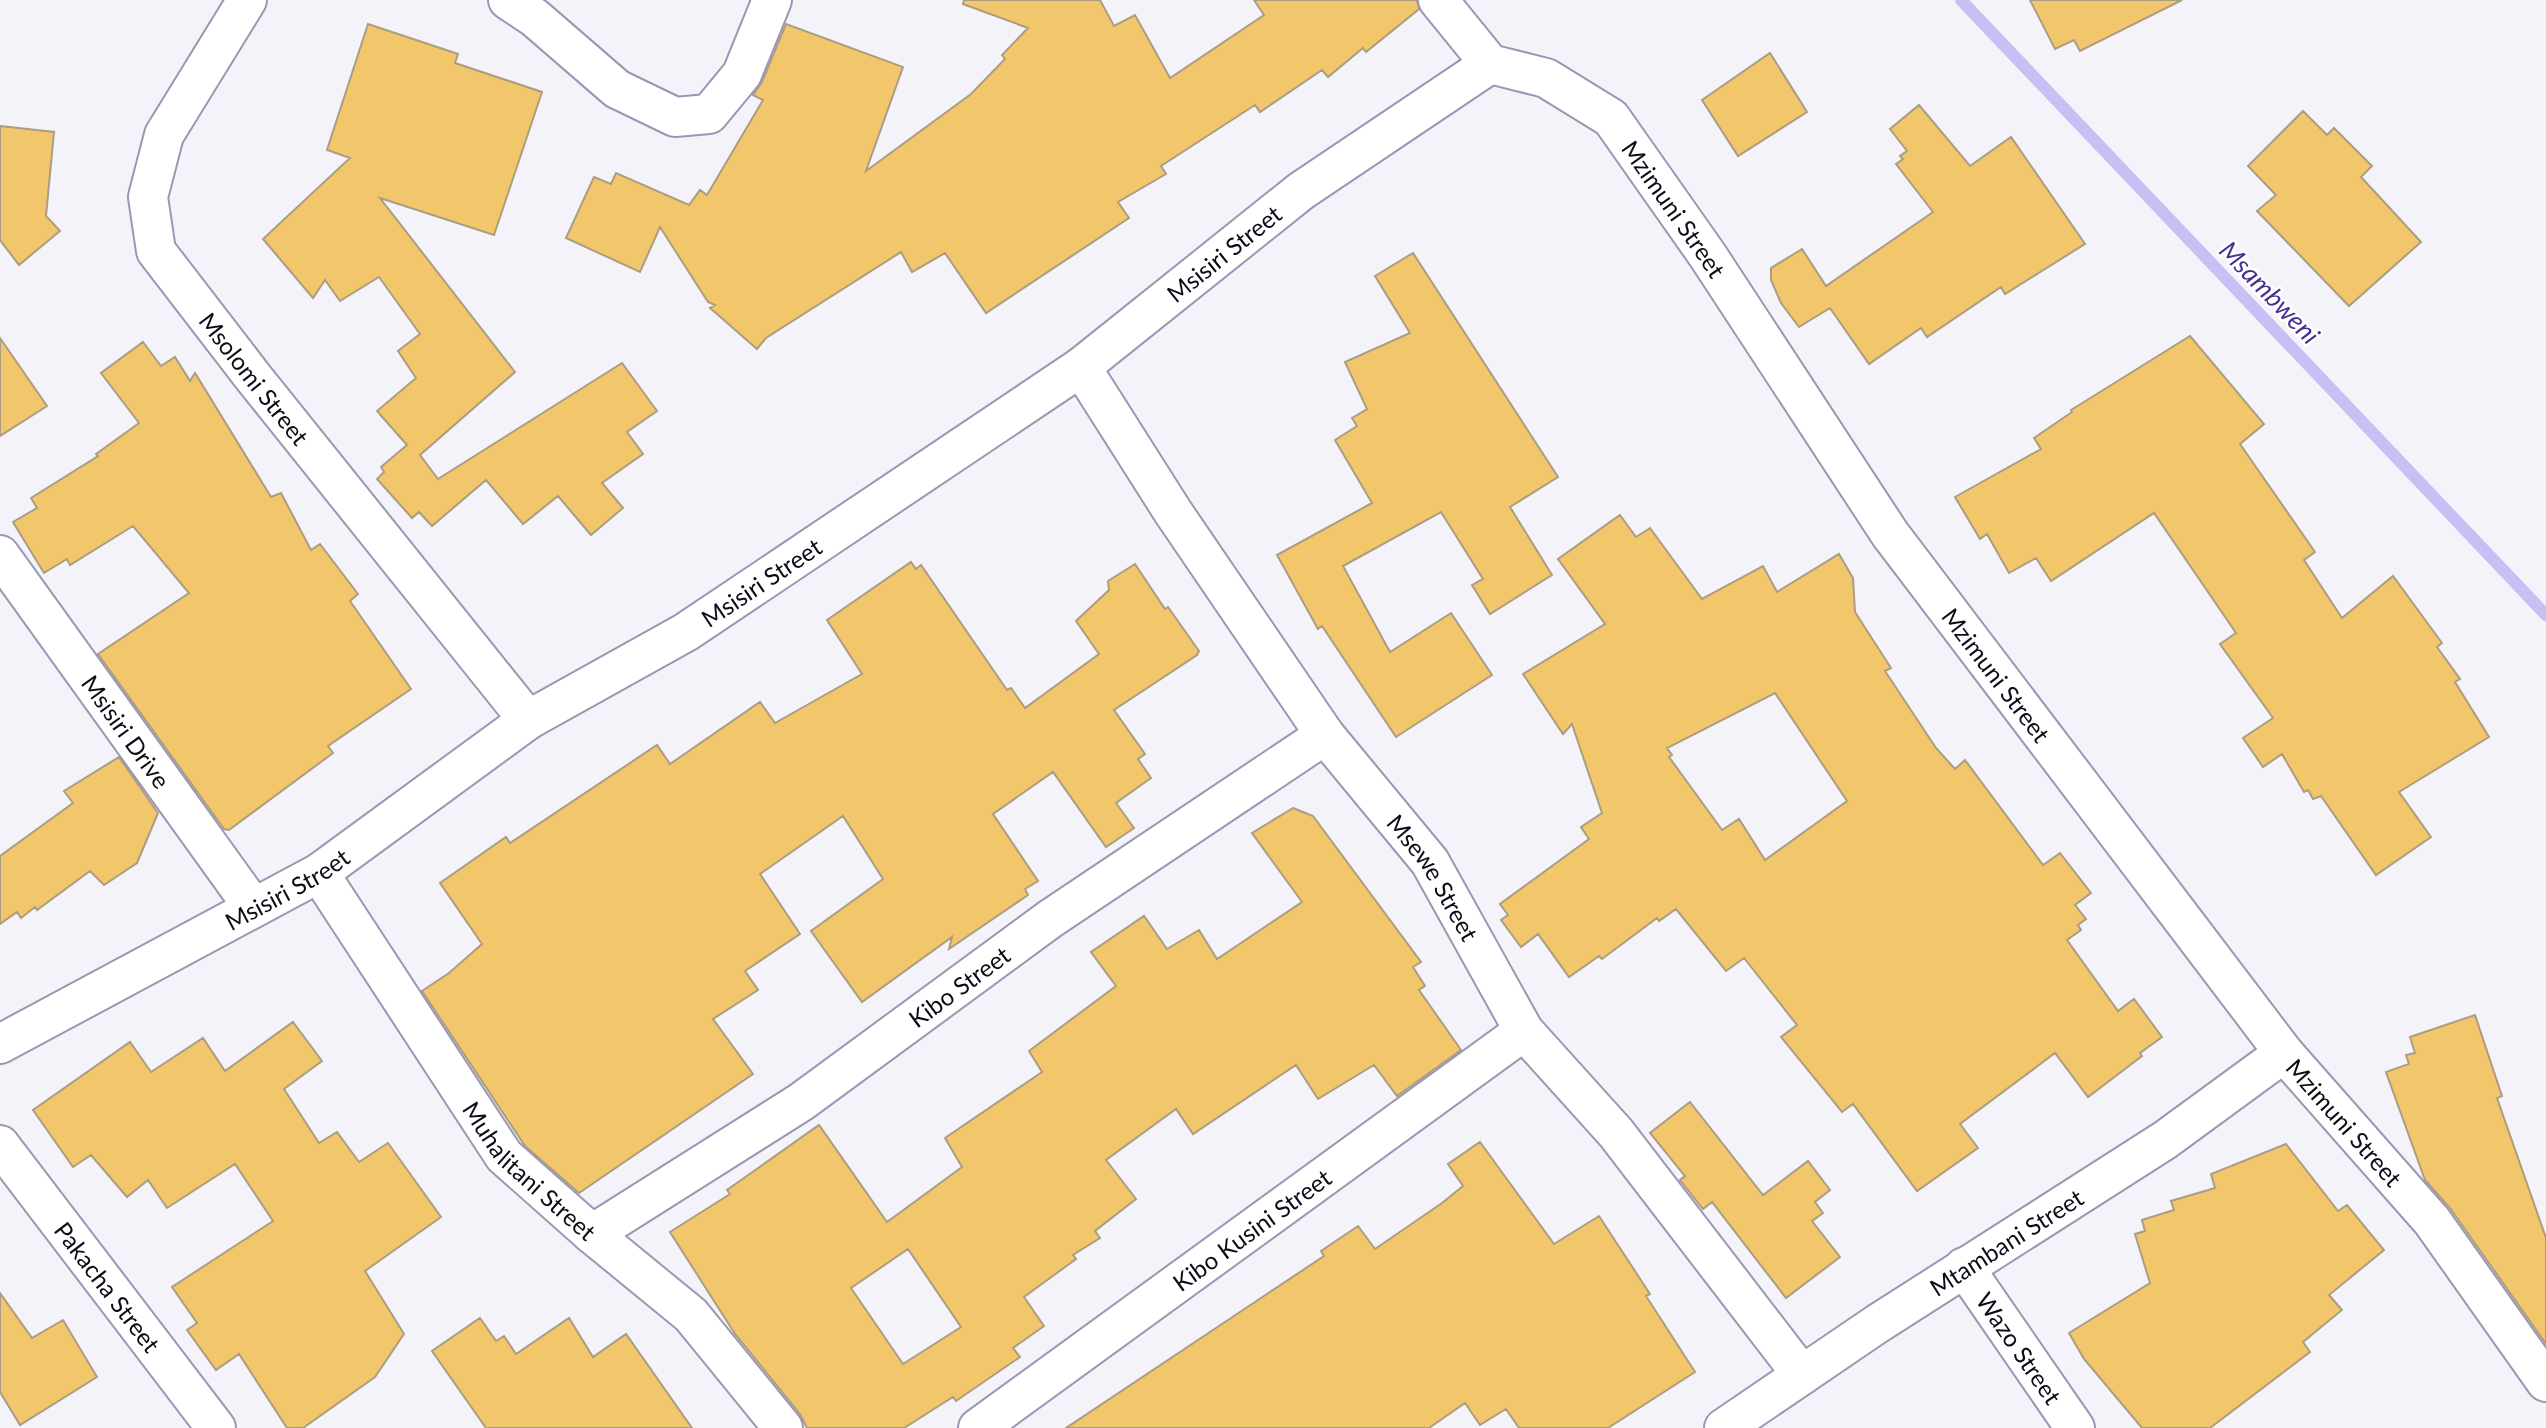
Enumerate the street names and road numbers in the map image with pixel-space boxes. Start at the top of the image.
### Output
street label: Mzimuni Street [1617,134,1732,283]
street label: Msisiri Street [1161,198,1287,307]
street label: Msolomi Street [194,306,316,450]
street label: Msisiri Street [695,531,827,632]
street label: Mzimuni Street [1937,602,2057,748]
street label: Msisiri Drive [76,669,177,793]
street label: Msewe Street [1382,808,1485,946]
street label: Msisiri Street [220,841,355,935]
street label: Kibo Street [903,939,1015,1033]
street label: Mzimuni Street [2281,1052,2409,1192]
street label: Muhalitani Street [458,1096,603,1246]
street label: Kibo Kusini Street [1167,1162,1336,1296]
street label: Mtambani Street [1924,1182,2088,1301]
street label: Pakacha Street [49,1216,167,1358]
street label: Wazo Street [1971,1286,2068,1409]

